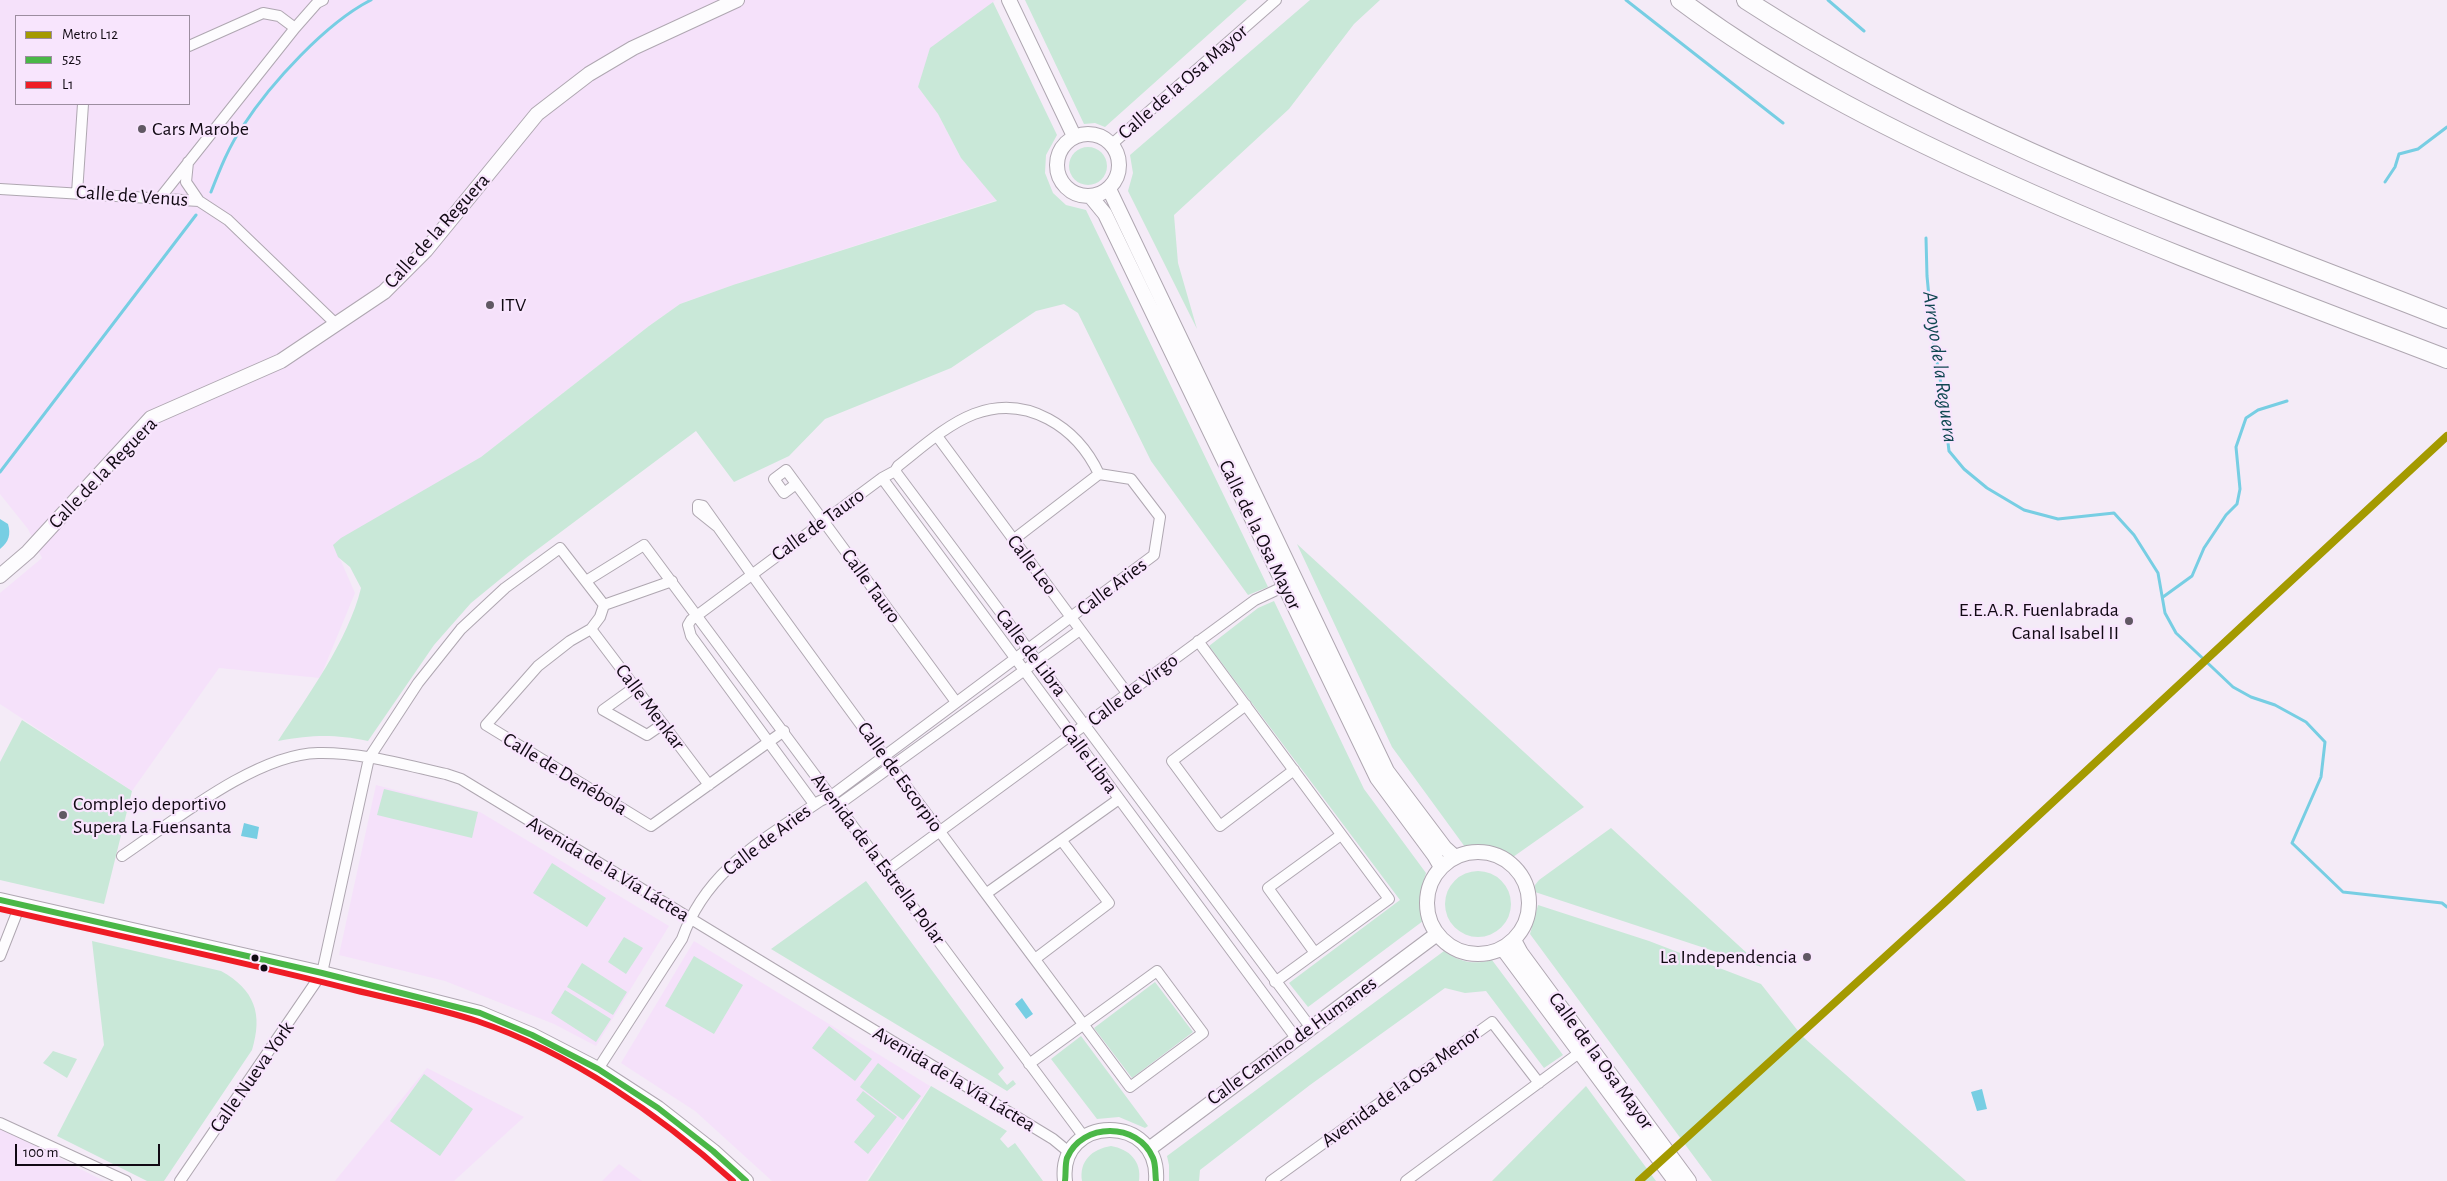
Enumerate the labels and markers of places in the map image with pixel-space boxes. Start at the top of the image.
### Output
place label: Cars Marobe [152,117,249,141]
marker: Cars Marobe [136,123,148,135]
place label: ITV [500,293,526,317]
marker: ITV [484,299,496,311]
place label: E.E.A.R. Fuenlabrada Canal Isabel II [1959,598,2119,645]
marker: E.E.A.R. Fuenlabrada Canal Isabel II [2123,615,2135,627]
place label: Complejo deportivo Supera La Fuensanta [73,792,232,839]
marker: Complejo deportivo Supera La Fuensanta [57,809,69,821]
place label: La Independencia [1660,945,1797,969]
marker: La Independencia [1801,951,1813,963]
unlabelled marker [250,953,260,963]
unlabelled marker [259,963,269,973]

